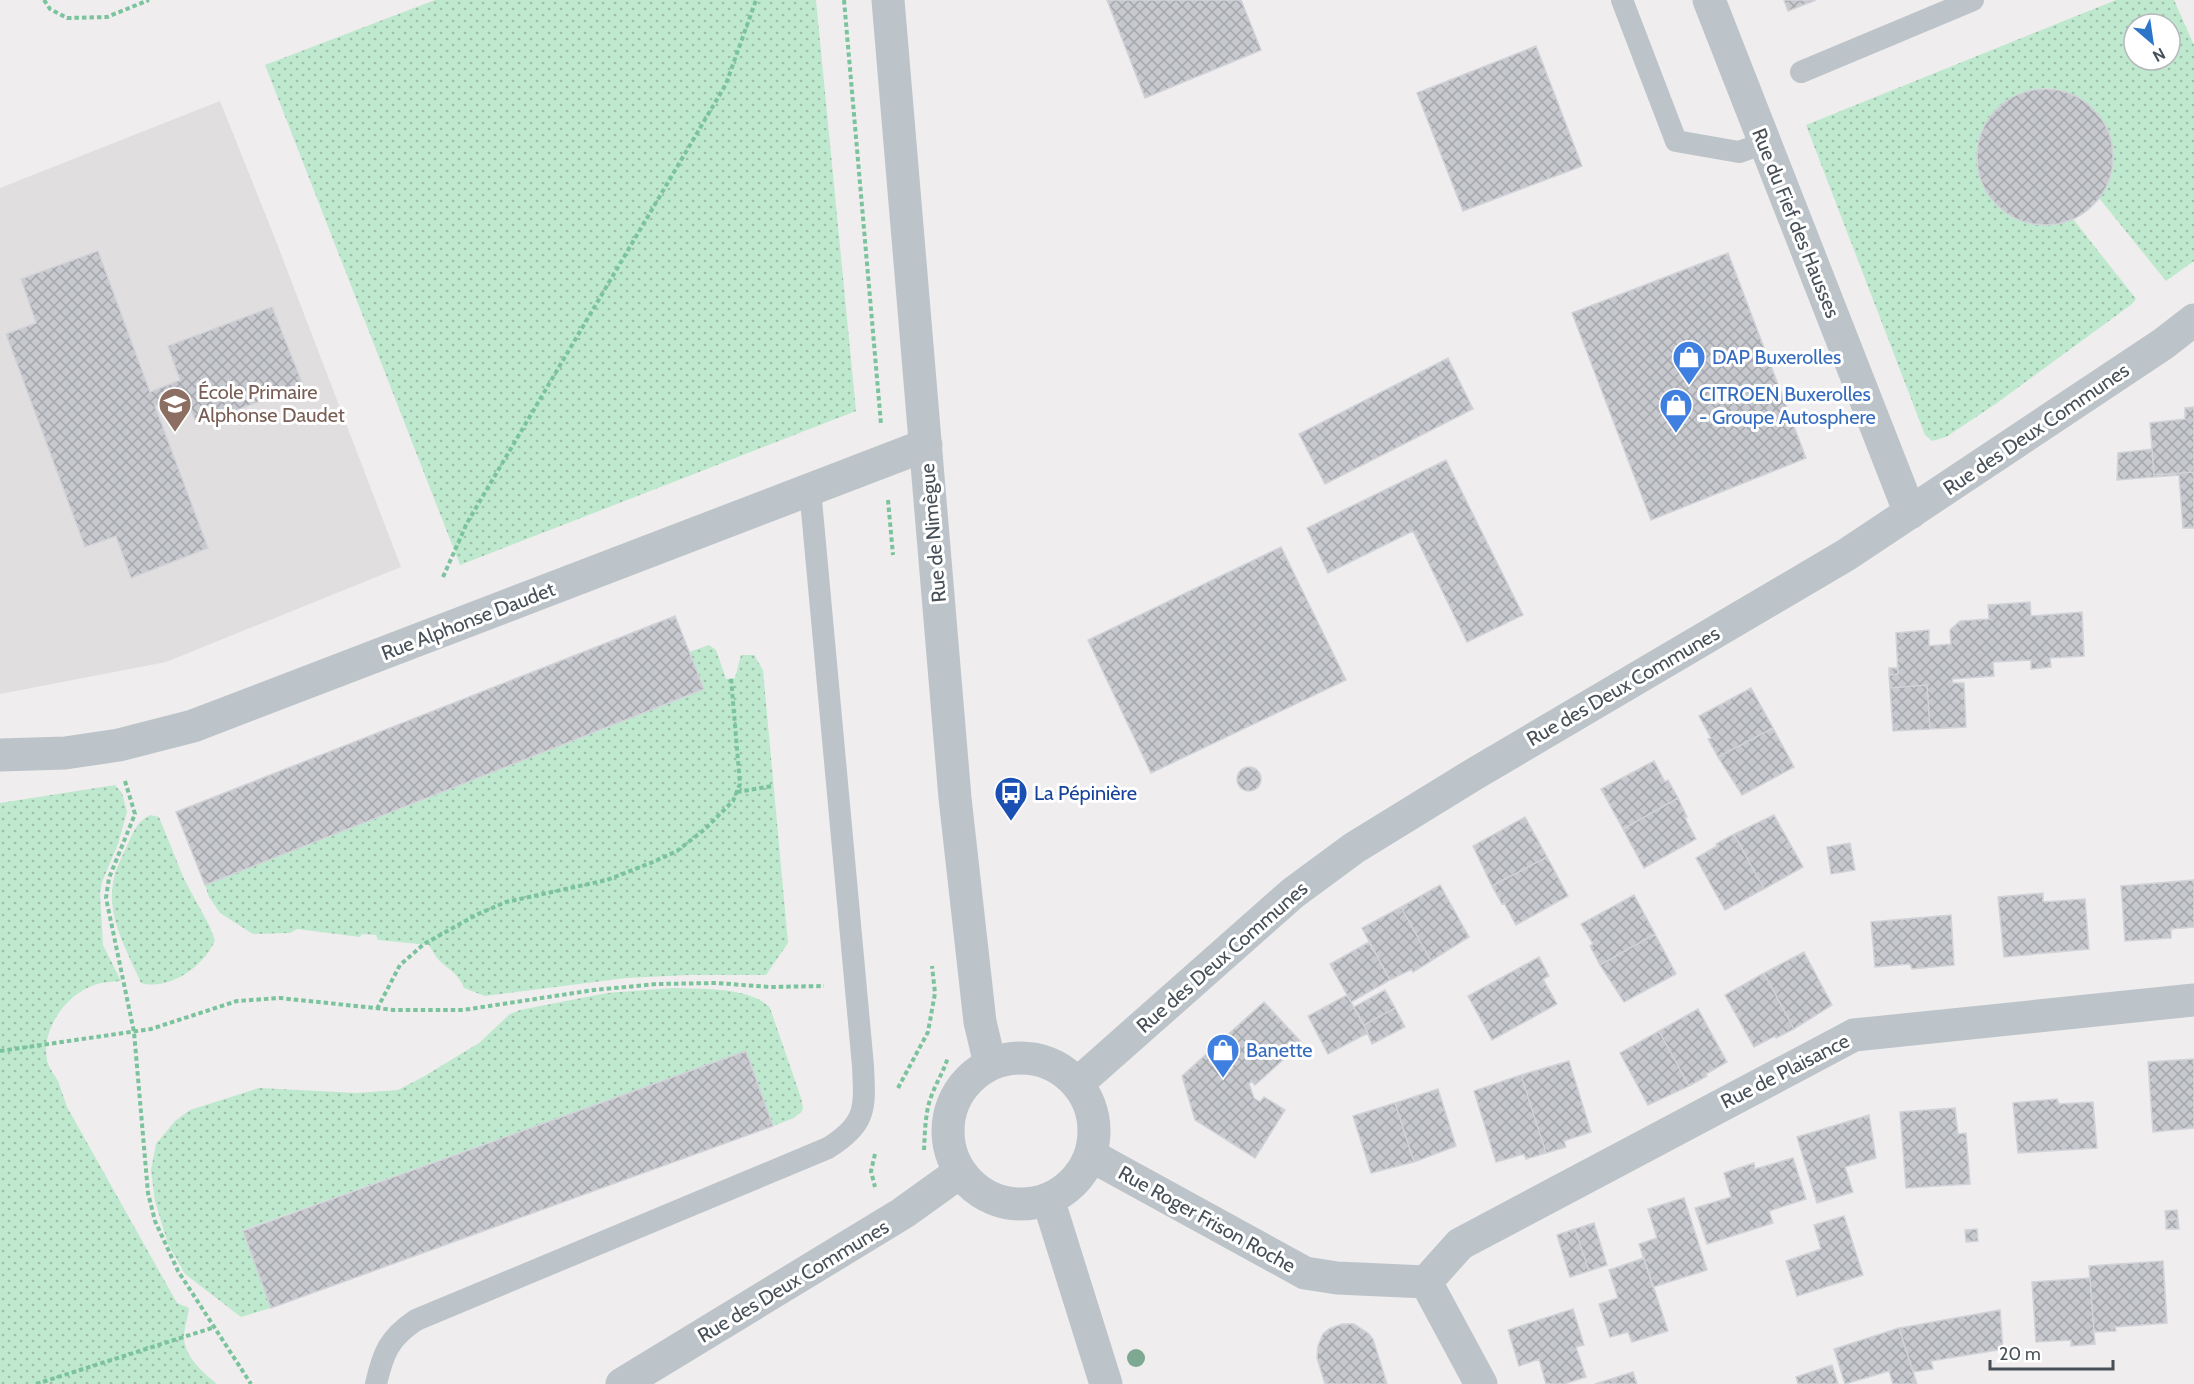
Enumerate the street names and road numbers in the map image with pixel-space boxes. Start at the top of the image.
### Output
street label: Rue du Fief des Hausses [1747,125,1845,321]
street label: Rue des Deux Communes [1939,358,2133,500]
street label: Rue de Nimègue [915,462,951,604]
street label: Rue Alphonse Daudet [378,577,558,665]
street label: Rue des Deux Communes [1522,621,1724,751]
street label: Rue des Deux Communes [1132,876,1312,1038]
street label: Rue de Plaisance [1717,1028,1853,1114]
street label: Rue Roger Frison Roche [1114,1160,1300,1278]
street label: Rue des Deux Communes [693,1214,893,1348]

